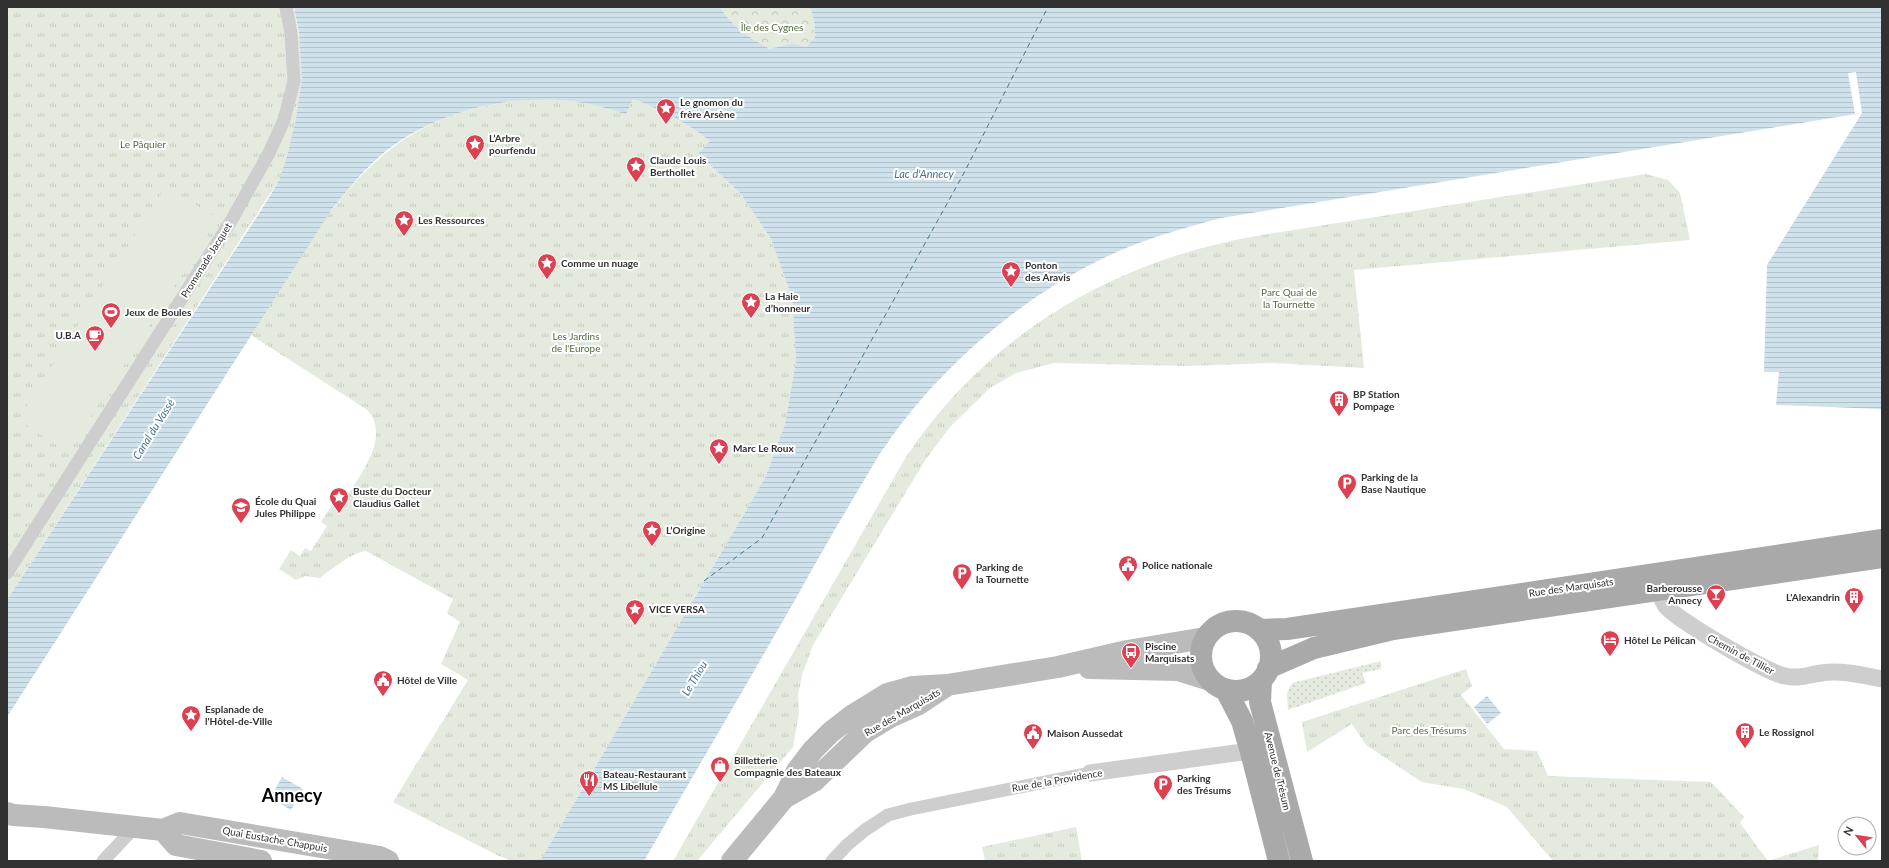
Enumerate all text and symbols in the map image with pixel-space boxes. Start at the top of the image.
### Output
park label: Île des Cygnes [740,21,803,33]
place label: Le gnomon du frère Arsène [680,96,743,120]
place icon: Le gnomon du frère Arsène [655,97,677,125]
place label: L’Arbre pourfendu [489,132,536,156]
place icon: L’Arbre pourfendu [464,133,486,161]
park label: Le Pâquier [120,138,166,150]
place label: Claude Louis Berthollet [650,154,707,178]
place icon: Claude Louis Berthollet [625,155,647,183]
water label: Lac d'Annecy [894,167,955,180]
place icon: Les Ressources [393,209,415,237]
place label: Les Ressources [418,214,485,226]
street label: Promenade Jacquet [178,220,234,300]
place icon: Comme un nuage [536,252,558,280]
place label: Comme un nuage [561,257,639,269]
place label: Ponton des Aravis [1025,259,1071,283]
place icon: Ponton des Aravis [1000,260,1022,288]
park label: Parc Quai de la Tournette [1261,286,1317,310]
place label: La Haie d’honneur [765,290,811,314]
place icon: La Haie d’honneur [740,291,762,319]
sports icon: Jeux de Boules [100,301,122,329]
place label: Jeux de Boules [125,306,192,318]
cafe icon: U.B.A [84,324,106,352]
place label: U.B.A [55,329,81,341]
park label: Les Jardins de l'Europe [552,330,600,354]
place label: BP Station Pompage [1353,388,1400,412]
building icon: BP Station Pompage [1328,389,1350,417]
water label: Canal du Vassé [129,396,177,462]
place icon: Marc Le Roux [708,437,730,465]
place label: Marc Le Roux [733,442,794,454]
place label: Parking de la Base Nautique [1361,471,1427,495]
parking icon: Parking de la Base Nautique [1336,472,1358,500]
place label: Buste du Docteur Claudius Gallet [353,485,431,509]
place icon: Buste du Docteur Claudius Gallet [328,486,350,514]
place label: École du Quai Jules Philippe [255,495,317,519]
school or university icon: École du Quai Jules Philippe [230,496,252,524]
place icon: L’Origine [641,519,663,547]
place label: L’Origine [666,524,706,536]
public building icon: Police nationale [1117,554,1139,582]
place label: Police nationale [1142,559,1213,571]
place label: Parking de la Tournette [976,561,1030,585]
parking icon: Parking de la Tournette [951,562,973,590]
street label: Rue des Marquisats [1528,575,1614,599]
place label: Barberousse Annecy [1647,582,1703,606]
bar icon: Barberousse Annecy [1705,583,1727,611]
building icon: L'Alexandrin [1843,586,1865,614]
place label: L'Alexandrin [1786,591,1840,603]
place icon: VICE VERSA [624,598,646,626]
place label: VICE VERSA [648,603,705,615]
hotel icon: Hôtel Le Pélican [1599,629,1621,657]
street label: Chemin de Tillier [1706,631,1777,677]
place label: Hôtel Le Pélican [1624,634,1696,646]
place label: Piscine Marquisats [1145,640,1195,664]
bus stop icon: Piscine Marquisats [1120,641,1142,669]
water label: Le Thiou [679,658,709,698]
public building icon: Hôtel de Ville [372,669,394,697]
place label: Hôtel de Ville [397,674,458,686]
street label: Rue des Marquisats [862,685,942,739]
place label: Esplanade de l'Hôtel-de-Ville [205,703,273,727]
place icon: Esplanade de l'Hôtel-de-Ville [180,704,202,732]
building icon: Le Rossignol [1734,721,1756,749]
public building icon: Maison Aussedat [1022,722,1044,750]
park label: Parc des Trésums [1391,724,1467,736]
place label: Le Rossignol [1759,726,1814,738]
place label: Maison Aussedat [1047,727,1123,739]
street label: Avenue de Trésum [1262,731,1294,811]
place label: Billetterie Compagnie des Bateaux [734,754,842,778]
shop icon: Billetterie Compagnie des Bateaux [709,755,731,783]
street label: Rue de la Providence [1011,766,1103,794]
place label: Bateau-Restaurant MS Libellule [603,768,687,792]
restaurant icon: Bateau-Restaurant MS Libellule [578,769,600,797]
place label: Parking des Trésums [1177,772,1232,796]
parking icon: Parking des Trésums [1152,773,1174,801]
district label: Annecy [261,784,323,806]
north arrow [1837,816,1877,856]
street label: Quai Eustache Chappuis [222,824,328,854]
text: N [1840,824,1856,838]

